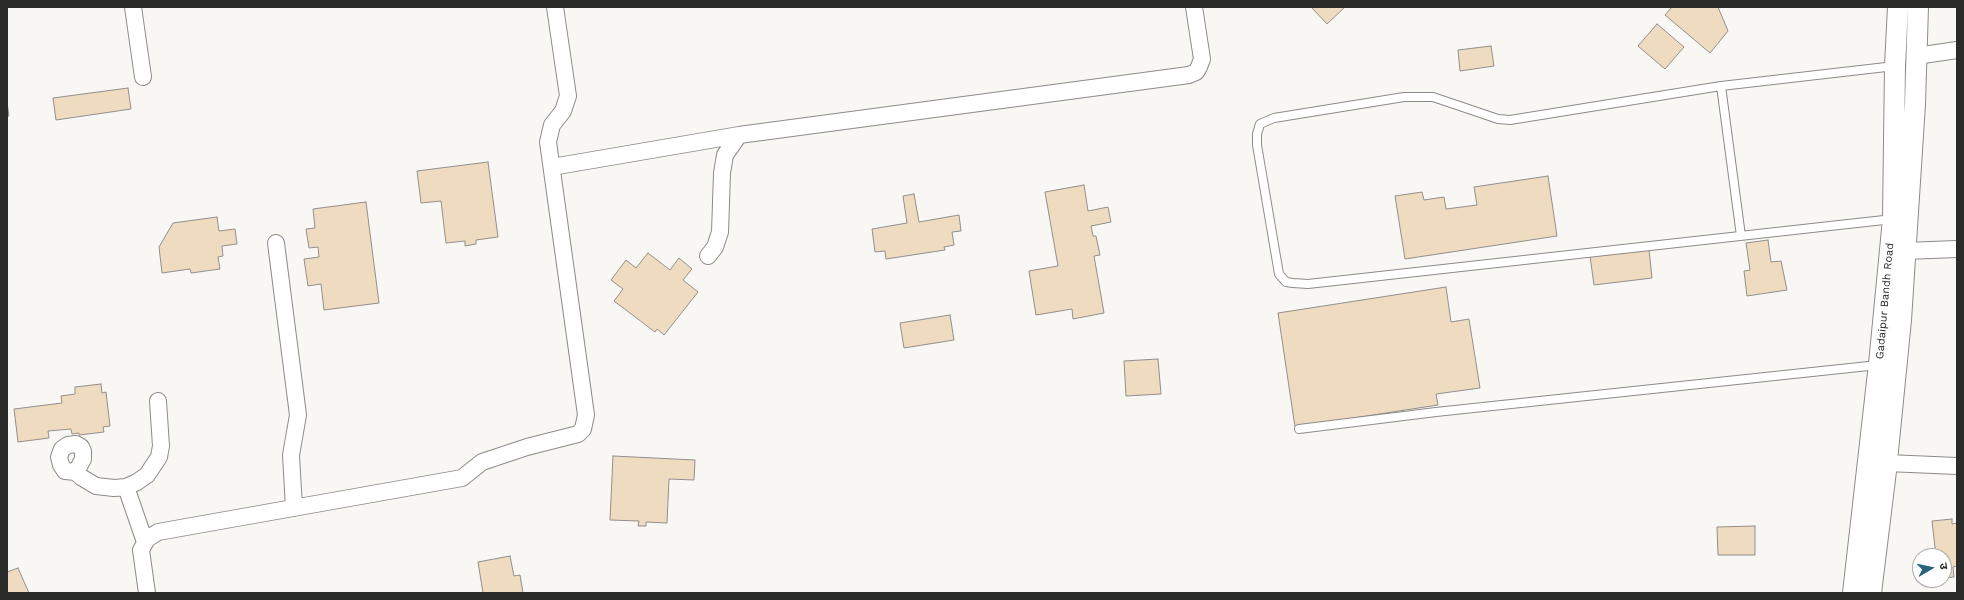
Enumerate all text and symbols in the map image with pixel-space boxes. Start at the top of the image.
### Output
street label: Gadaipur Bandh Road [1873,242,1897,360]
north arrow [1912,548,1952,588]
text: उ [1936,562,1950,570]

